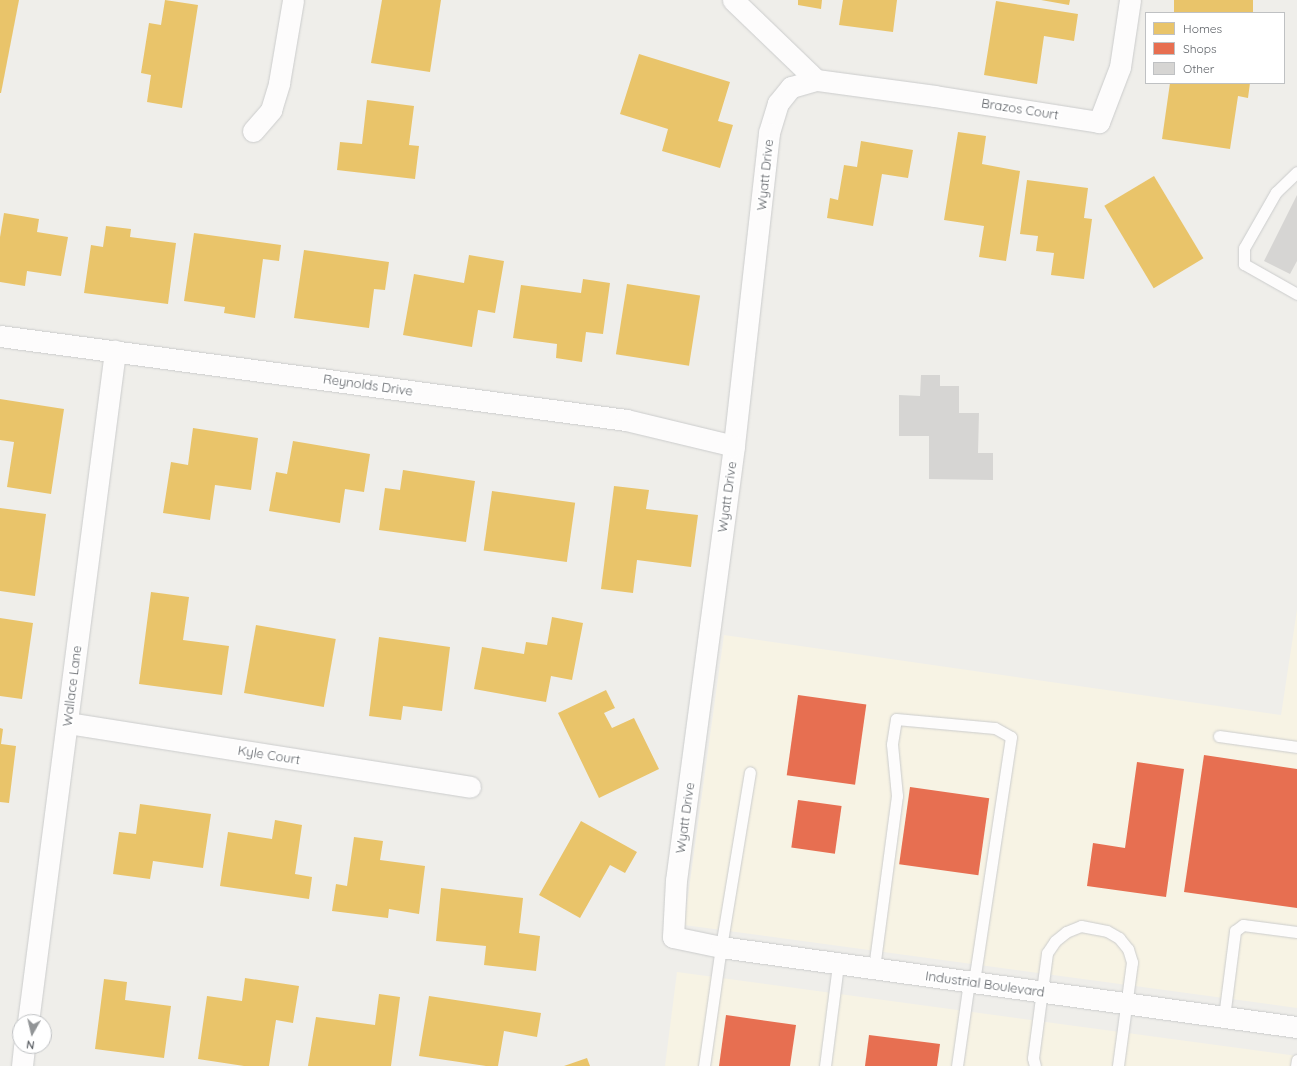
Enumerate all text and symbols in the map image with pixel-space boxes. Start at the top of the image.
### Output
legend [1145,12,1285,84]
text: Homes [1183,21,1222,36]
text: Shops [1183,41,1217,56]
text: Other [1183,61,1214,76]
street label: Brazos Court [980,95,1060,123]
street label: Wyatt Drive [754,139,776,211]
street label: Reynolds Drive [322,371,414,399]
street label: Wyatt Drive [714,461,740,533]
street label: Wallace Lane [59,645,85,727]
street label: Kyle Court [237,742,301,768]
street label: Wyatt Drive [672,782,698,854]
street label: Industrial Boulevard [924,968,1046,1000]
north arrow [12,1014,52,1054]
text: N [25,1037,35,1052]

